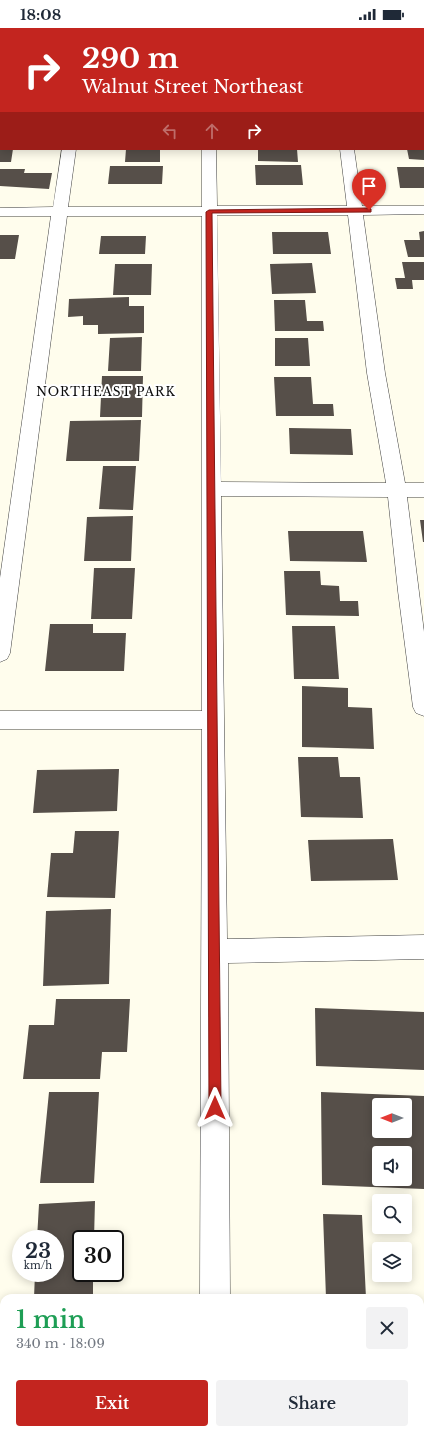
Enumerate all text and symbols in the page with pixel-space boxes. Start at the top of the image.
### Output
text: 18:08 [20,5,61,24]
text: 290 m [82,41,179,76]
icon: right [16,44,68,96]
text: Walnut Street Northeast [82,76,304,98]
icon: left [159,120,181,142]
icon: ahead [201,120,223,142]
icon: right [243,120,265,142]
pin [352,169,386,210]
icon: arrive [358,175,380,197]
district label: NORTHEAST PARK [36,384,176,399]
position arrow [194,1087,236,1129]
north arrow [372,1098,412,1138]
map controls [372,1098,412,1282]
button: sound [372,1146,412,1186]
button: search [372,1194,412,1234]
speed limit sign: 30 [72,1230,124,1282]
text: 23 [25,1239,51,1263]
button: layers [372,1242,412,1282]
text: km/h [24,1259,52,1272]
text: 1 min [16,1305,85,1334]
button: close [366,1307,408,1349]
text: 340 m · 18:09 [16,1335,105,1352]
button: Exit [16,1380,208,1426]
button: Share [216,1380,408,1426]

